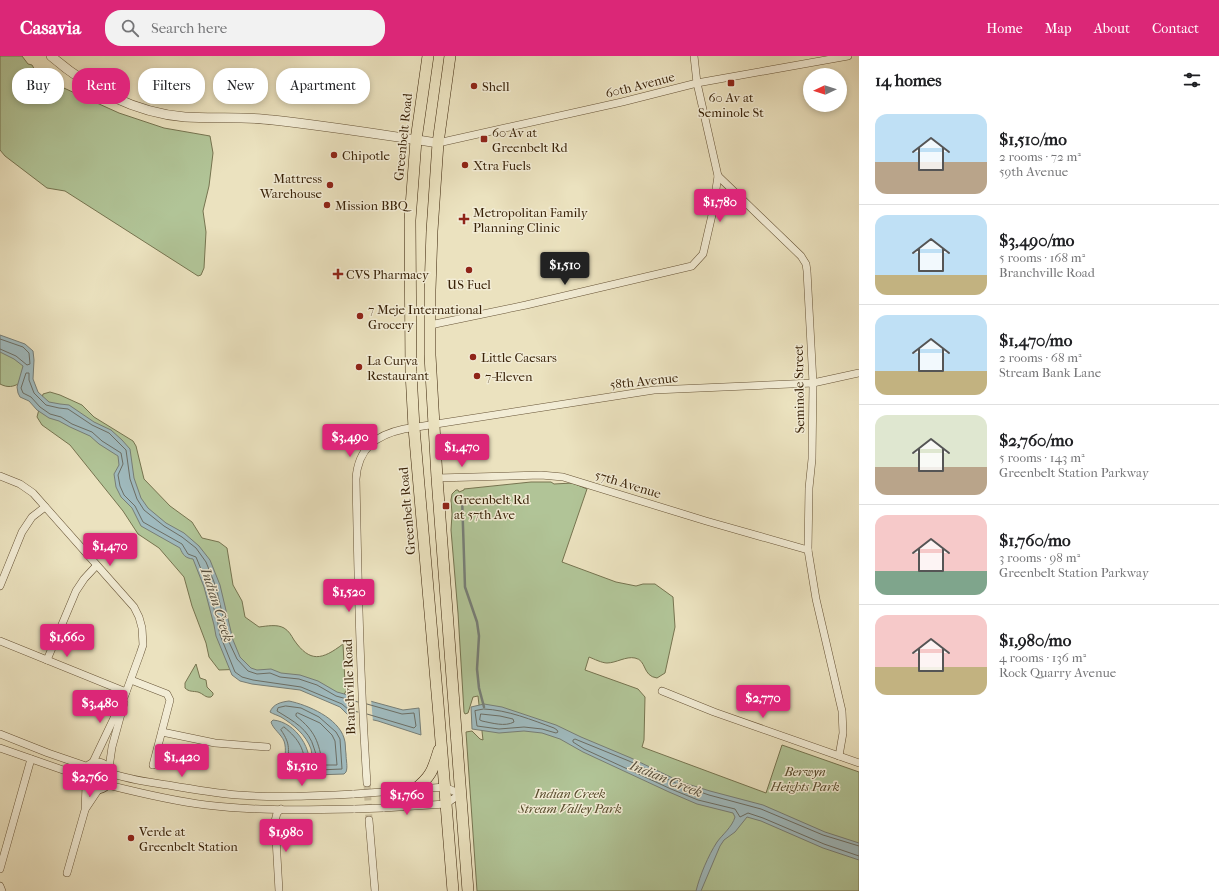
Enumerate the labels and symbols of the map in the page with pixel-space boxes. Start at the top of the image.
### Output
north arrow [803,68,847,112]
street label: 60th Avenue [604,69,677,101]
marker: 60 Av at Seminole St [726,78,736,88]
place label: Shell [482,79,510,94]
marker: Shell [469,81,479,91]
place label: 60 Av at Seminole St [698,90,764,120]
street label: Greenbelt Road [391,92,415,182]
place label: 60 Av at Greenbelt Rd [492,125,568,155]
marker: 60 Av at Greenbelt Rd [479,134,489,144]
place label: Chipotle [342,148,391,163]
marker: Chipotle [329,150,339,160]
place label: Xtra Fuels [473,158,531,173]
marker: Xtra Fuels [460,160,470,170]
place label: Mattress Warehouse [259,171,323,201]
marker: Mattress Warehouse [325,180,335,190]
pin: $1,780 [687,189,753,223]
place label: Mission BBQ [335,198,412,213]
marker: Mission BBQ [322,200,332,210]
place label: Metropolitan Family Planning Clinic [473,205,589,235]
marker: Metropolitan Family Planning Clinic [458,213,470,225]
pin: $1,510 [532,252,598,286]
marker: US Fuel [464,265,474,275]
place label: CVS Pharmacy [346,267,430,282]
marker: CVS Pharmacy [333,269,343,279]
place label: US Fuel [447,277,491,292]
place label: 7 Meje International Grocery [368,302,483,332]
marker: 7 Meje International Grocery [355,311,365,321]
street label: Seminole Street [791,344,807,434]
place label: Little Caesars [481,350,557,365]
marker: Little Caesars [468,352,478,362]
place label: La Curva Restaurant [367,353,429,383]
marker: La Curva Restaurant [354,362,364,372]
place label: 7-Eleven [485,369,533,384]
street label: 58th Avenue [609,370,680,392]
marker: 7-Eleven [472,371,482,381]
pin: $3,490 [317,424,383,458]
pin: $1,470 [429,434,495,468]
street label: Greenbelt Road [396,466,418,556]
street label: 57th Avenue [593,467,664,501]
place label: Greenbelt Rd at 57th Ave [454,492,530,522]
marker: Greenbelt Rd at 57th Ave [441,501,451,511]
pin: $1,470 [77,533,143,567]
water label: Indian Creek [197,565,237,644]
pin: $1,520 [316,579,382,613]
pin: $1,660 [34,624,100,658]
street label: Branchville Road [340,638,358,735]
pin: $2,770 [730,685,796,719]
pin: $3,480 [67,690,133,724]
pin: $1,420 [149,744,215,778]
pin: $1,510 [269,753,335,787]
water label: Indian Creek [626,756,705,801]
pin: $2,760 [57,764,123,798]
park label: Berwyn Heights Park [769,764,840,794]
pin: $1,760 [374,782,440,816]
park label: Indian Creek Stream Valley Park [517,786,622,816]
pin: $1,980 [253,819,319,853]
place label: Verde at Greenbelt Station [138,824,238,854]
marker: Verde at Greenbelt Station [126,833,136,843]

